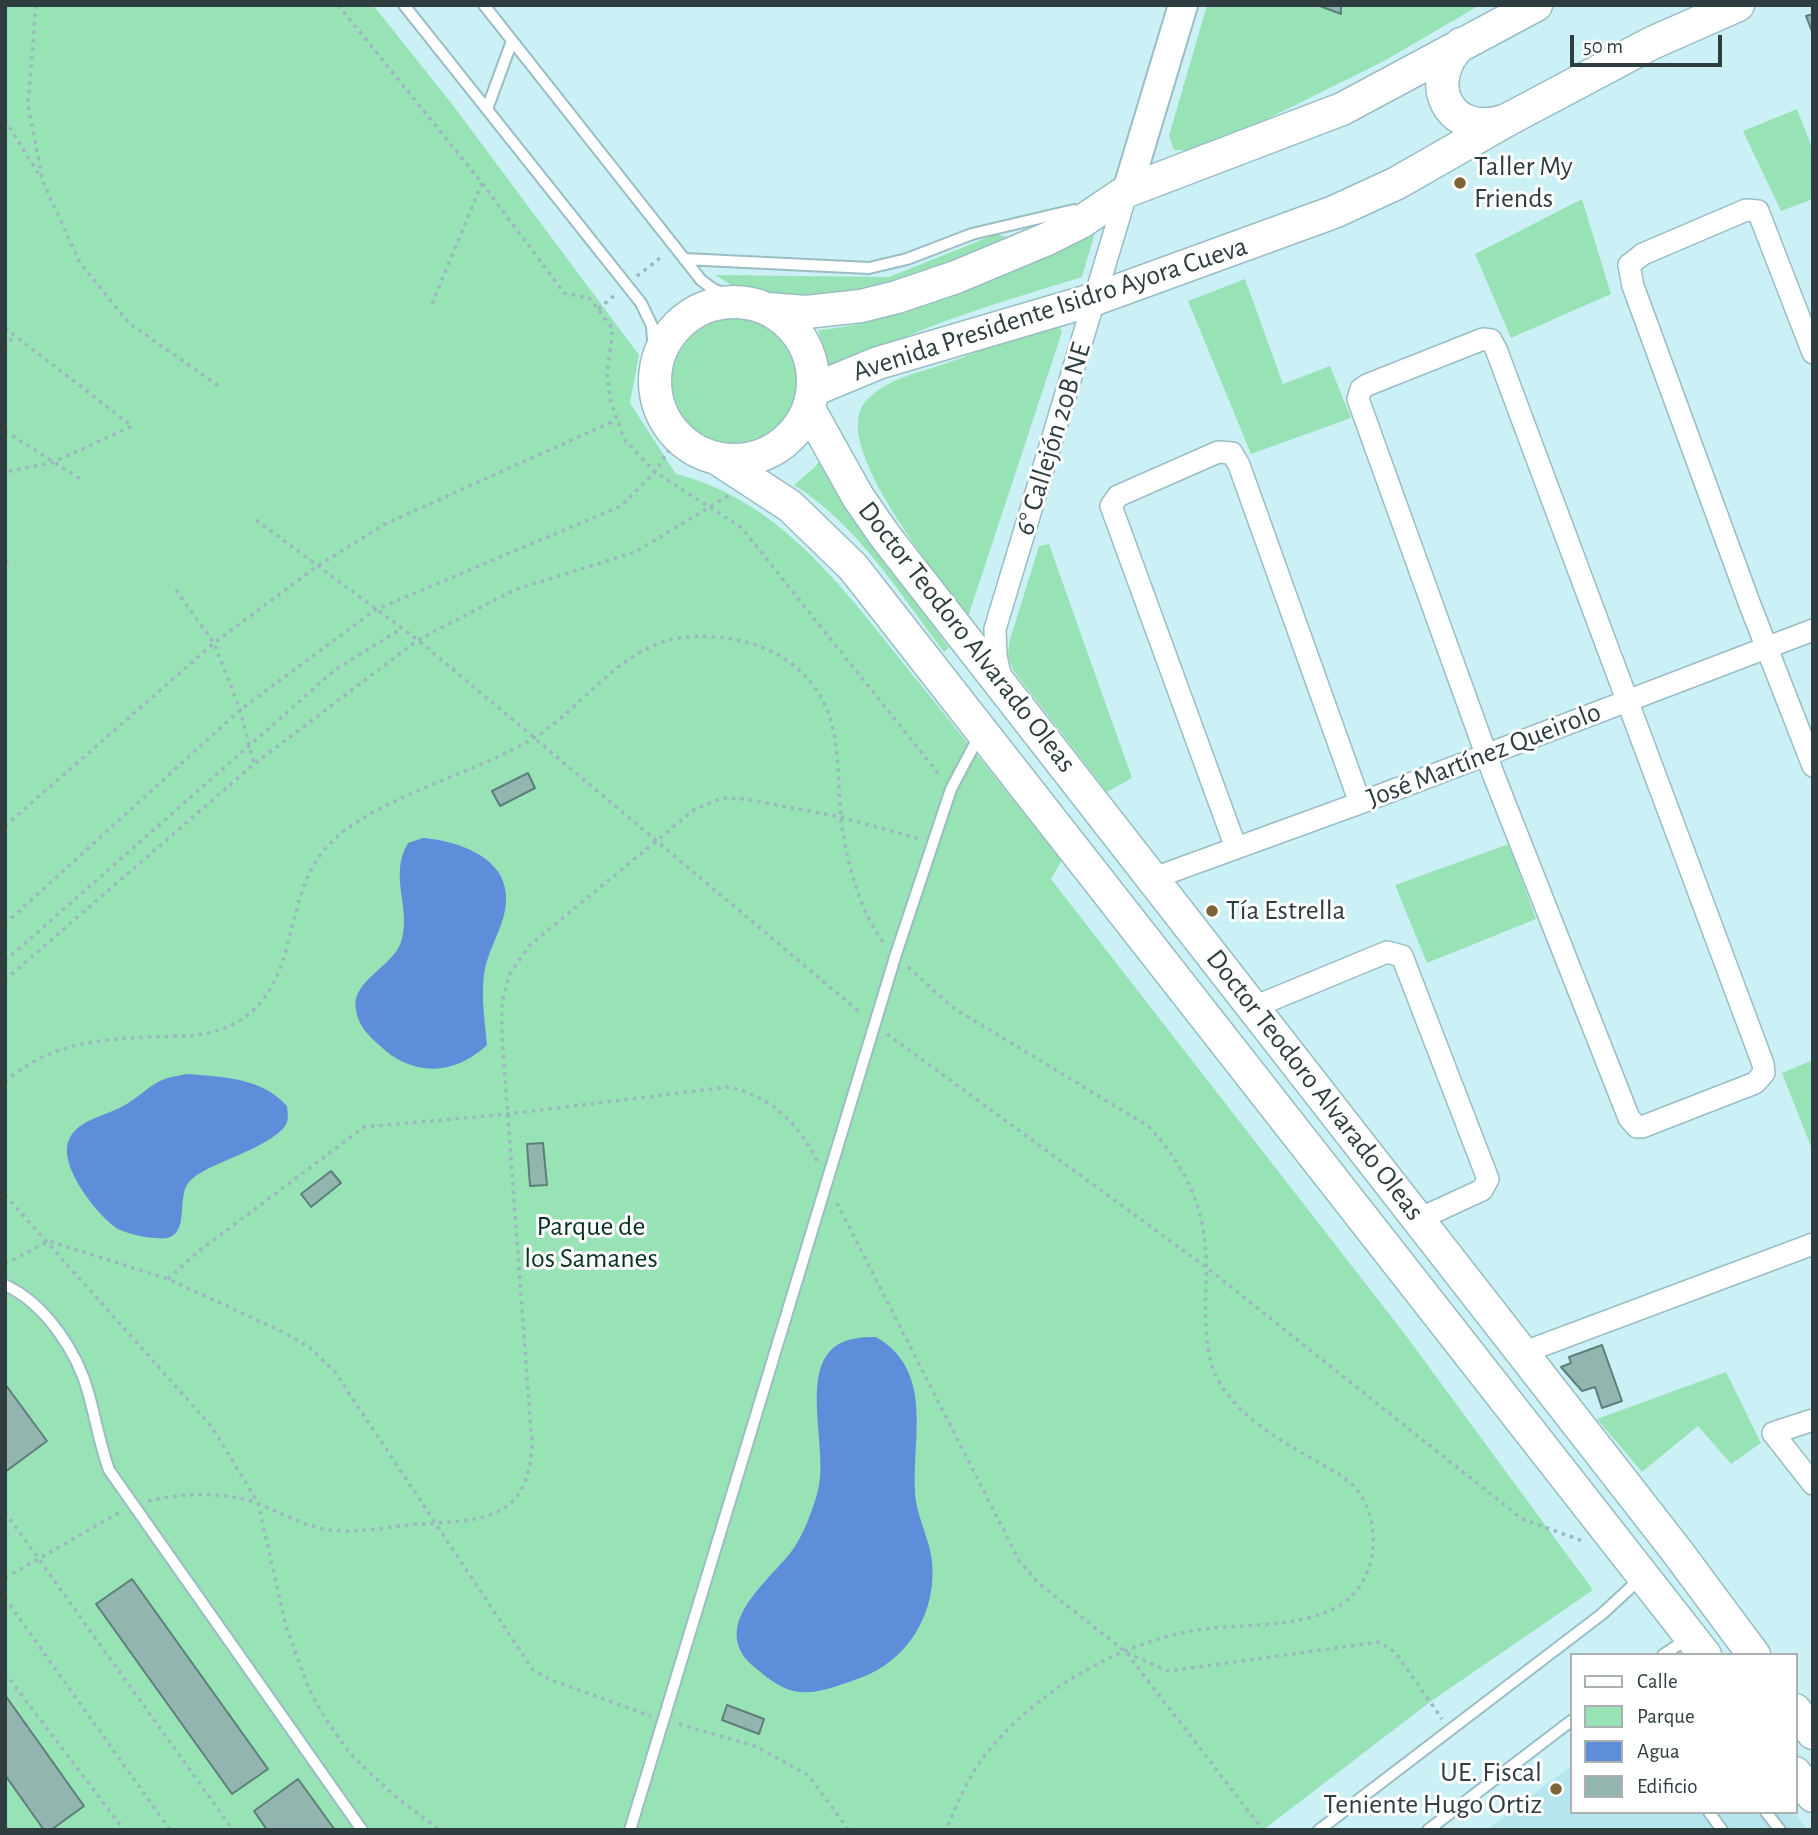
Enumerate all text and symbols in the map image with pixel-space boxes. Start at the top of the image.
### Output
scale bar [1573,21,1725,65]
text: 50 m [1583,36,1623,57]
place label: Taller My Friends [1474,150,1573,216]
marker: Taller My Friends [1452,175,1468,191]
street label: Avenida Presidente Isidro Ayora Cueva [848,229,1252,389]
street label: 6° Callejón 20B NE [1008,338,1098,540]
street label: Doctor Teodoro Alvarado Oleas [851,495,1083,779]
street label: José Martínez Queirolo [1362,695,1606,815]
place label: Tía Estrella [1226,894,1346,928]
marker: Tía Estrella [1204,903,1220,919]
street label: Doctor Teodoro Alvarado Oleas [1199,943,1431,1227]
park label: Parque de los Samanes [524,1210,658,1276]
legend [1570,1653,1797,1814]
text: Calle [1637,1671,1678,1692]
text: Parque [1637,1706,1695,1727]
text: Agua [1637,1741,1680,1762]
place label: UE. Fiscal Teniente Hugo Ortiz [1323,1756,1542,1822]
text: Edificio [1637,1776,1698,1797]
marker: UE. Fiscal Teniente Hugo Ortiz [1548,1781,1564,1797]

